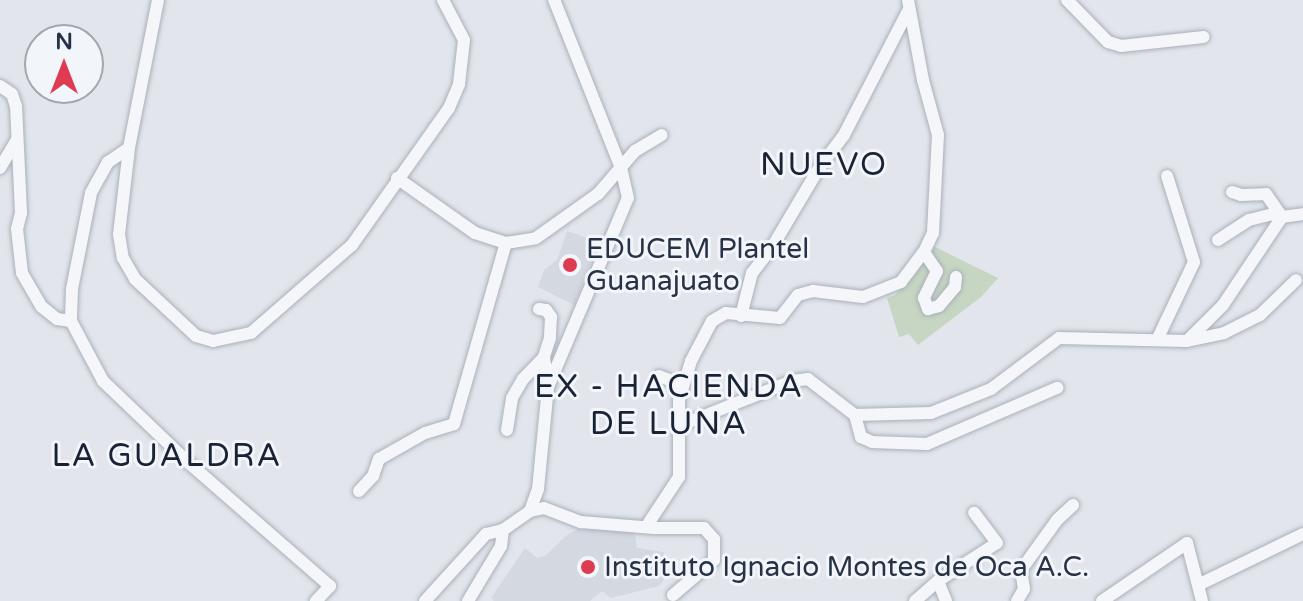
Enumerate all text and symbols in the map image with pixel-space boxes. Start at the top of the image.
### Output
north arrow [24,24,104,104]
text: N [55,29,73,55]
district label: NUEVO [760,146,888,184]
place label: EDUCEM Plantel Guanajuato [586,232,809,298]
marker: EDUCEM Plantel Guanajuato [561,256,579,274]
district label: EX - HACIENDA DE LUNA [534,369,804,444]
district label: LA GUALDRA [52,437,282,475]
place label: Instituto Ignacio Montes de Oca A.C. [604,550,1089,584]
marker: Instituto Ignacio Montes de Oca A.C. [579,558,597,576]

